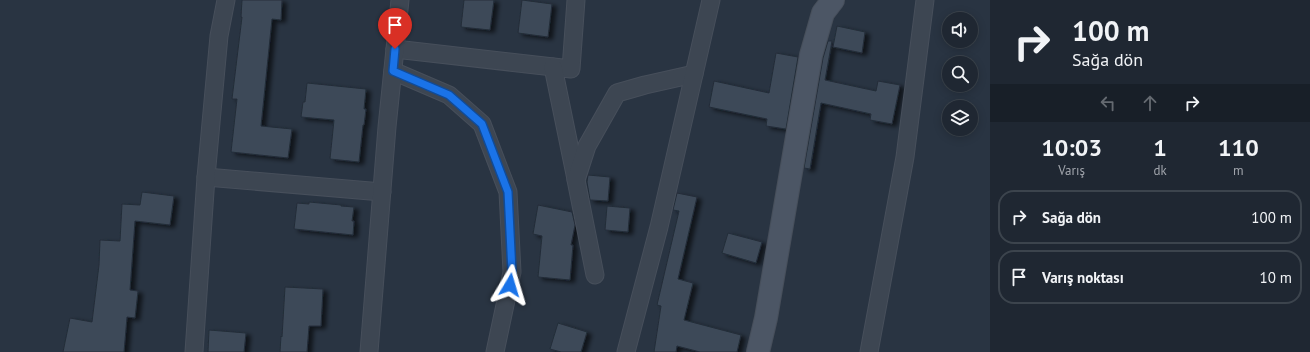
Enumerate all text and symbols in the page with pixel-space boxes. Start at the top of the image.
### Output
pin [378,8,412,49]
map controls [942,12,978,136]
button: sound [942,12,978,48]
text: 100 m [1072,12,1149,49]
icon: arrive [384,14,406,36]
icon: right [1006,16,1058,68]
text: Sağa dön [1072,48,1143,71]
button: search [942,56,978,92]
icon: left [1097,92,1119,114]
icon: ahead [1139,92,1161,114]
icon: right [1181,92,1203,114]
button: layers [942,100,978,136]
text: 10:03 [1041,132,1102,163]
text: 1 [1153,132,1167,163]
text: 110 [1218,132,1259,163]
text: Varış [1058,162,1085,179]
text: dk [1153,162,1167,179]
text: m [1233,162,1244,179]
icon: right [1008,206,1030,228]
text: Sağa dön [1042,208,1101,227]
text: 100 m [1251,208,1292,227]
position arrow [489,264,531,306]
icon: arrive [1008,266,1030,288]
text: Varış noktası [1042,268,1124,287]
text: 10 m [1259,268,1292,287]

